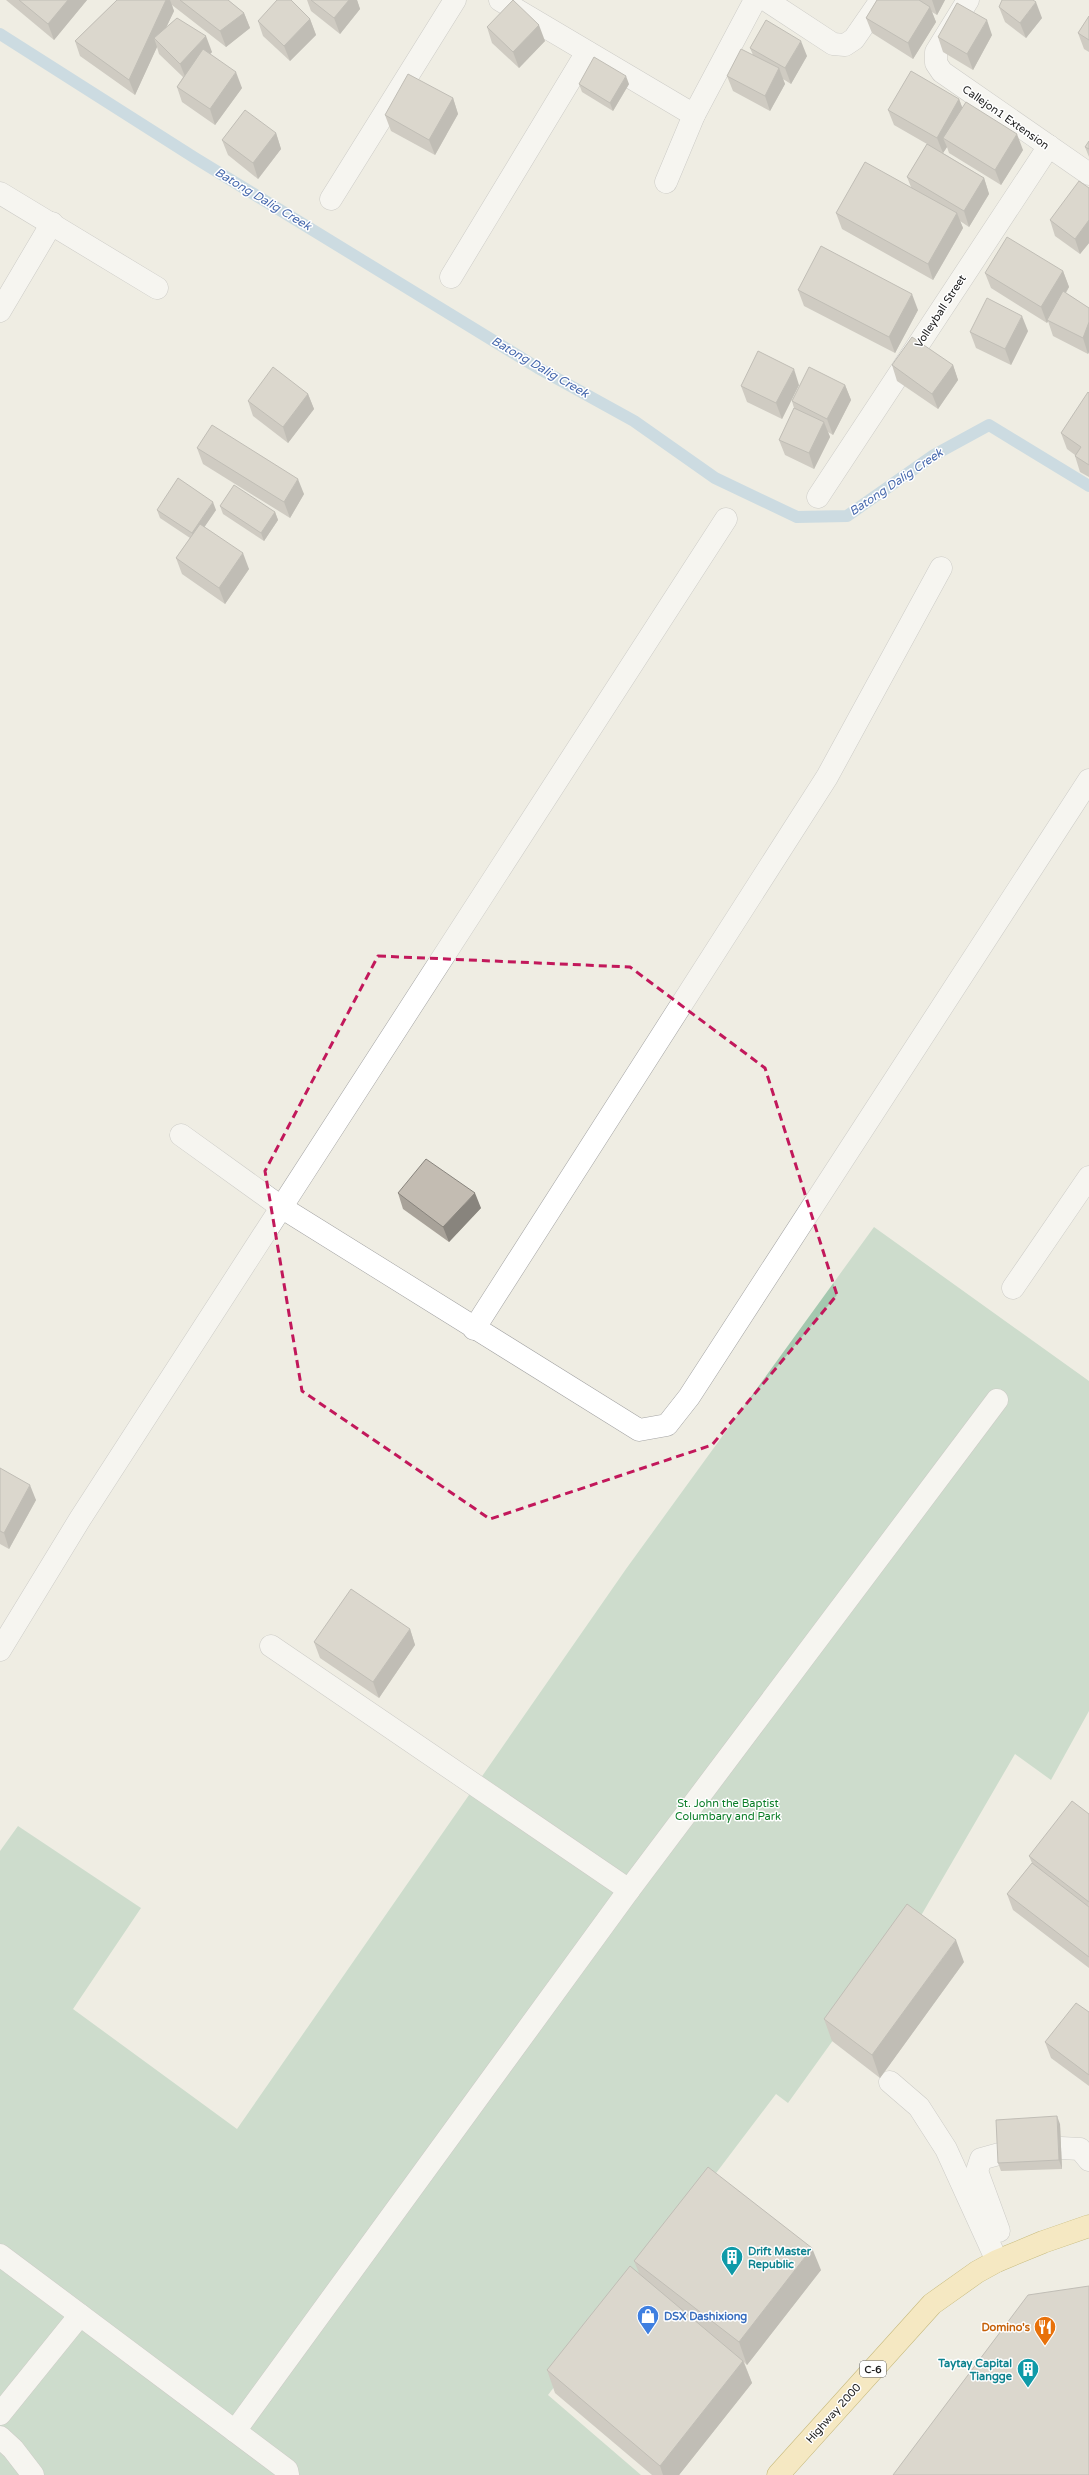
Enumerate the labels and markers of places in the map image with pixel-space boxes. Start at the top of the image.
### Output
building icon: Drift Master Republic [719,2244,745,2277]
place label: Drift Master Republic [748,2245,812,2272]
shop icon: DSX Dashixiong [635,2303,661,2336]
place label: DSX Dashixiong [664,2310,747,2324]
restaurant icon: Domino's [1032,2314,1058,2347]
place label: Domino's [981,2321,1031,2334]
building icon: Taytay Capital Tiangge [1015,2356,1041,2389]
place label: Taytay Capital Tiangge [937,2357,1013,2384]

